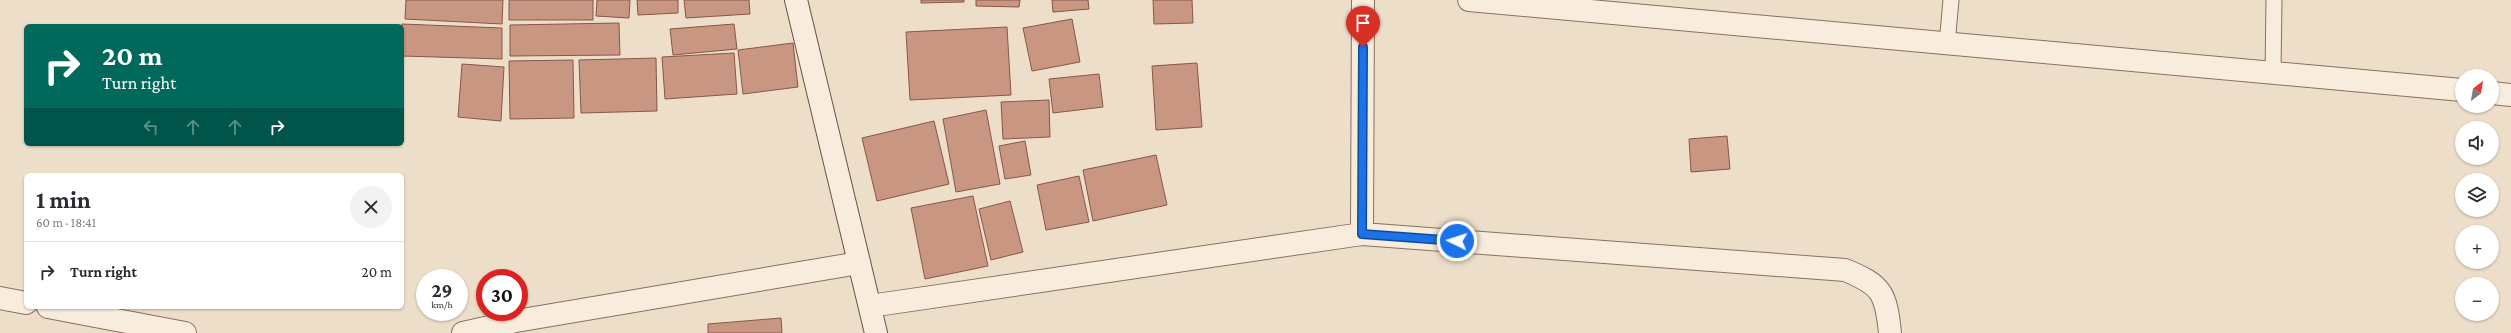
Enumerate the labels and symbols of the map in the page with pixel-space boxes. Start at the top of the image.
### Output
pin [1346,6,1380,47]
north arrow [2455,69,2499,113]
position arrow [1436,220,1478,262]
speed limit sign: 30 [476,269,528,321]

